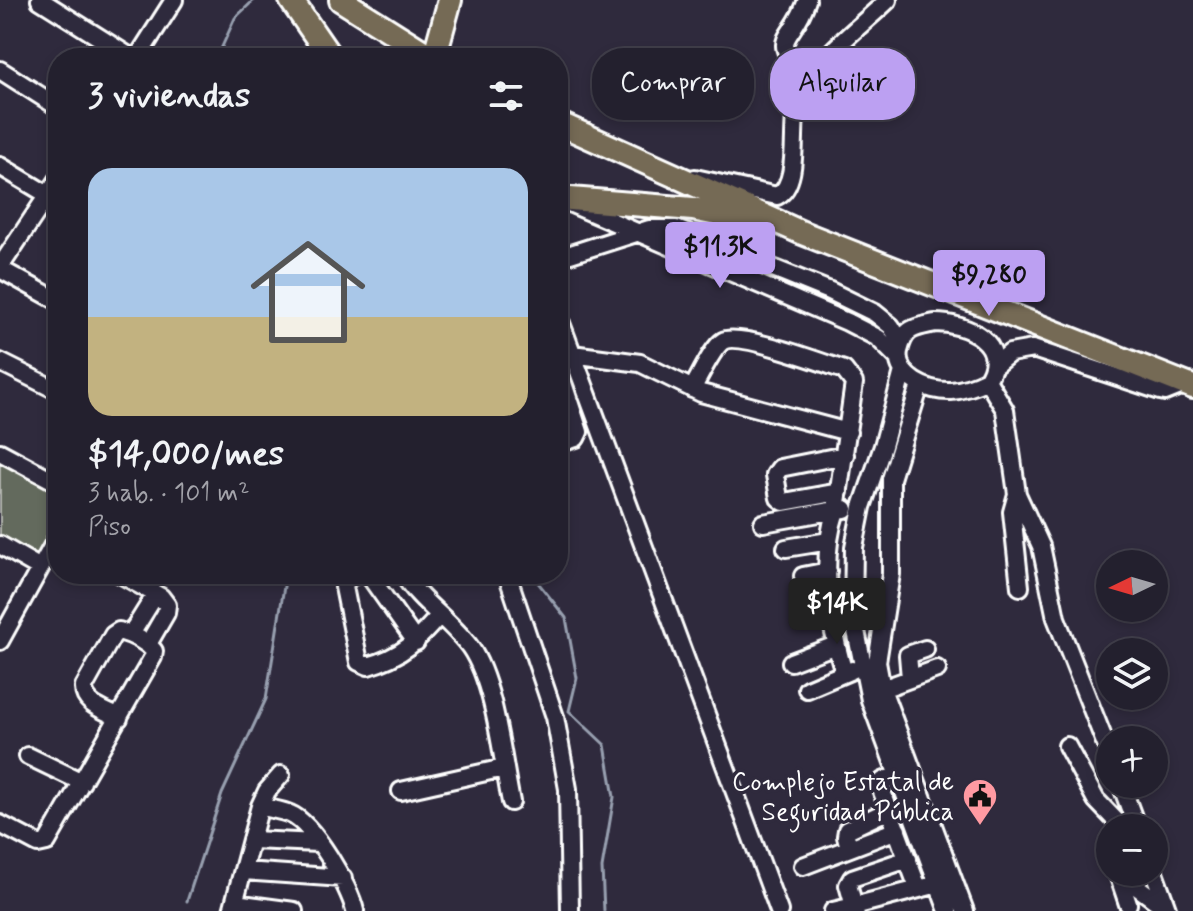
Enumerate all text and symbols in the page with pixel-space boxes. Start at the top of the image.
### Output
chip: Comprar [592,48,754,120]
chip: Alquilar [770,48,915,120]
text: 3 viviendas [88,74,250,119]
icon: filters [484,74,528,118]
icon: home [236,220,380,364]
pin: $11.3K [655,222,785,290]
text: $11.3K [683,231,757,265]
pin: $9,280 [924,250,1054,318]
text: $9,280 [951,259,1027,293]
text: $14,000/mes [88,432,284,477]
text: 3 hab. · 101 m² [88,477,250,511]
text: Piso [88,511,131,545]
north arrow [1096,550,1168,622]
map controls [1096,550,1168,886]
pin: $14K [790,578,884,646]
text: $14K [806,587,868,621]
button: layers [1096,638,1168,710]
button: + [1096,726,1168,798]
place label: Complejo Estatal de Seguridad Pública [732,766,954,833]
public building icon: Complejo Estatal de Seguridad Pública [961,777,999,827]
button: − [1096,814,1168,886]

